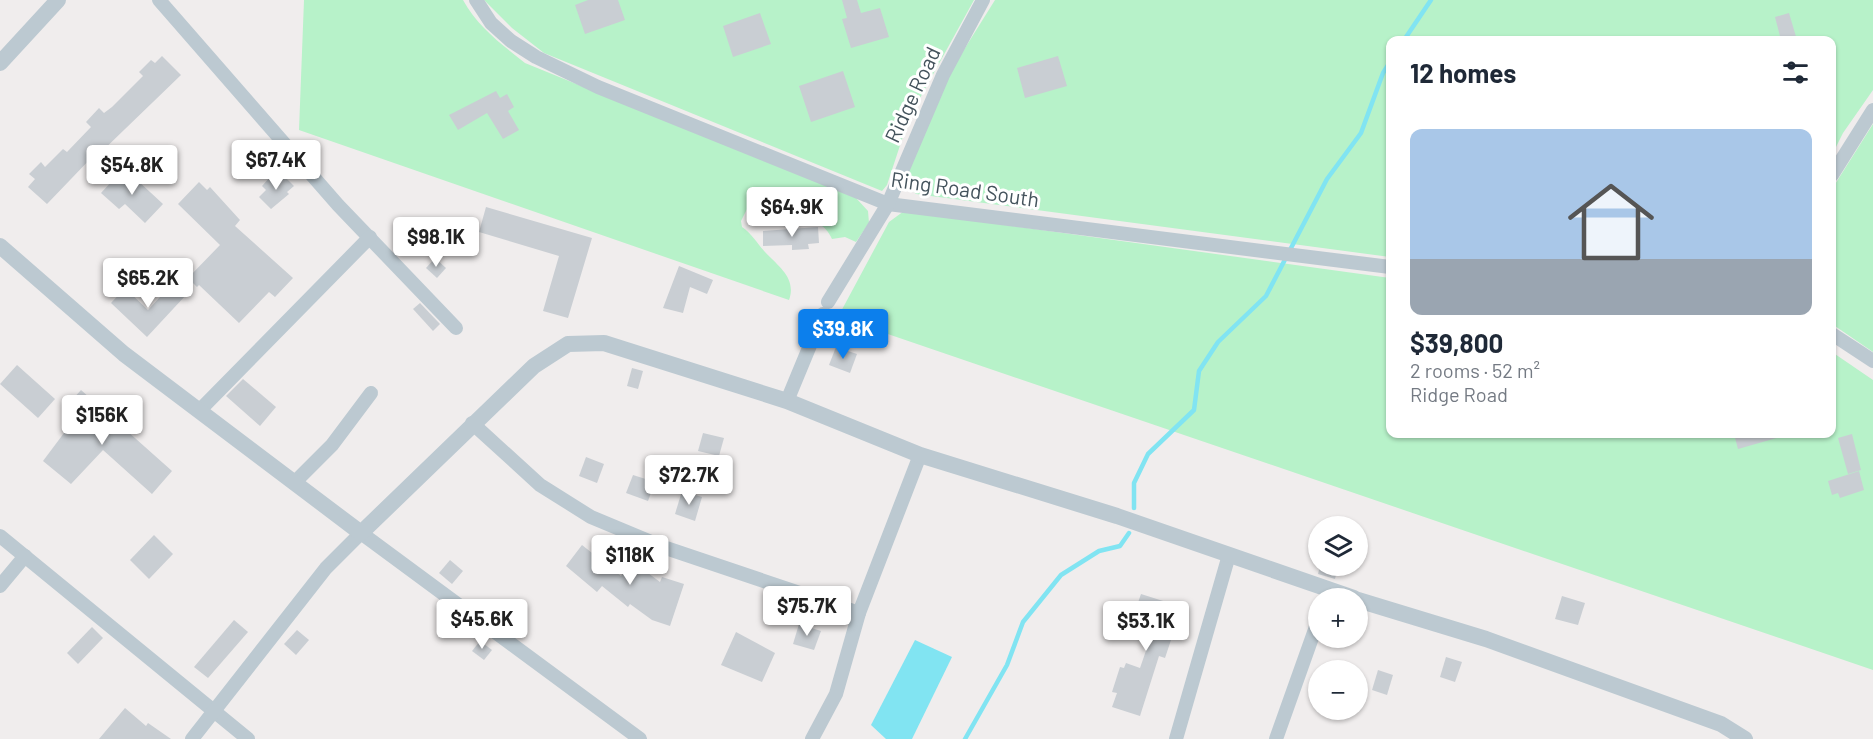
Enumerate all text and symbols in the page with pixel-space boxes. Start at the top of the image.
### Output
street label: Ridge Road [879,43,945,146]
icon: filters [1779,56,1812,89]
text: 12 homes [1410,57,1516,88]
pin: $67.4K [227,140,325,191]
pin: $54.8K [83,145,181,196]
text: $67.4K [246,147,306,171]
text: $54.8K [100,152,164,176]
street label: Ring Road South [889,166,1041,211]
icon: home [1557,168,1665,276]
pin: $64.9K [743,187,841,238]
text: $64.9K [761,194,823,218]
pin: $98.1K [387,217,485,268]
text: $98.1K [407,224,465,248]
pin: $65.2K [99,258,197,309]
text: $65.2K [117,265,179,289]
pin: $39.8K [794,309,892,360]
text: $39.8K [812,316,874,340]
text: $39,800 [1410,327,1503,358]
text: 2 rooms · 52 m² [1410,358,1540,382]
text: Ridge Road [1410,382,1508,406]
pin: $156K [60,395,144,446]
text: $156K [76,402,128,426]
pin: $72.7K [640,455,738,506]
text: $72.7K [659,462,719,486]
map controls [1308,516,1368,720]
button: layers [1308,516,1368,576]
pin: $118K [588,535,672,586]
text: $118K [605,542,655,566]
pin: $75.7K [758,586,856,637]
button: + [1308,588,1368,648]
text: $75.7K [777,593,837,617]
pin: $45.6K [433,599,531,650]
pin: $53.1K [1097,601,1195,652]
text: $45.6K [451,606,513,630]
text: $53.1K [1117,608,1175,632]
button: − [1308,660,1368,720]

